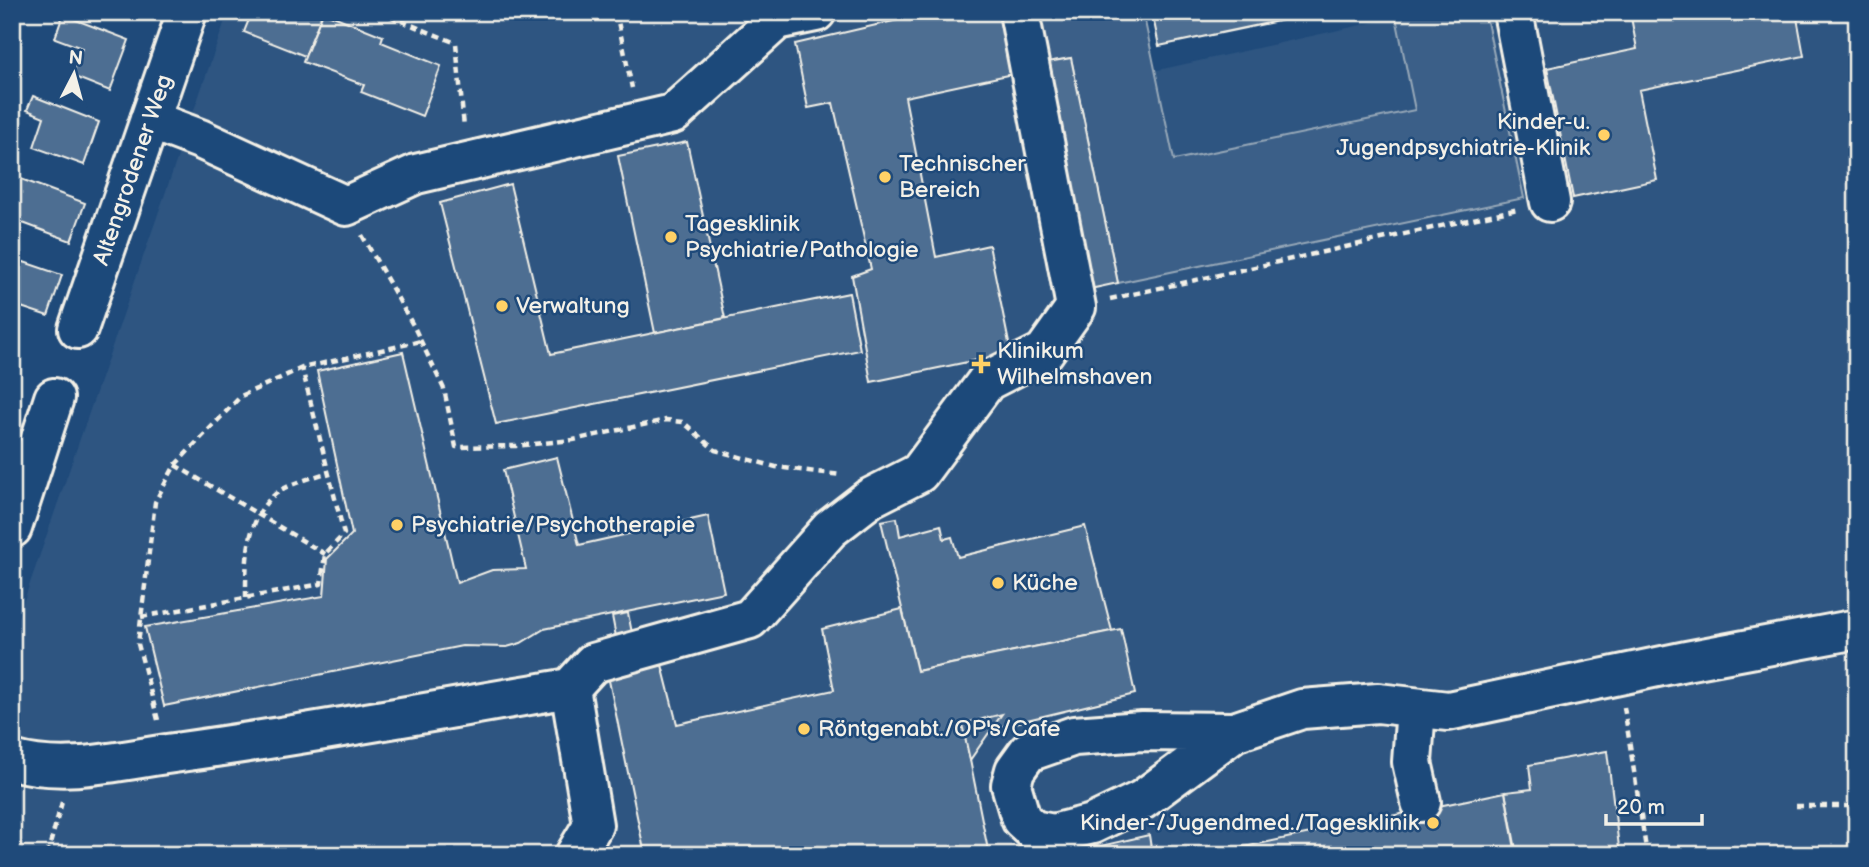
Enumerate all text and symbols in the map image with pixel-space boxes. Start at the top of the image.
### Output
north arrow [38,38,108,108]
text: N [67,46,84,71]
street label: Altengrodener Weg [87,71,179,269]
place label: Kinder-u. Jugendpsychiatrie-Klinik [1336,108,1591,162]
marker: Kinder-u. Jugendpsychiatrie-Klinik [1596,127,1612,143]
place label: Technischer Bereich [899,150,1026,204]
marker: Technischer Bereich [877,169,893,185]
place label: Tagesklinik Psychiatrie/Pathologie [685,210,919,264]
marker: Tagesklinik Psychiatrie/Pathologie [663,229,679,245]
place label: Verwaltung [516,292,630,320]
marker: Verwaltung [494,298,510,314]
place label: Klinikum Wilhelmshaven [997,337,1152,391]
marker: Klinikum Wilhelmshaven [971,354,991,374]
place label: Psychiatrie/Psychotherapie [411,511,695,539]
marker: Psychiatrie/Psychotherapie [389,517,405,533]
place label: Küche [1012,569,1078,597]
marker: Küche [990,575,1006,591]
place label: Röntgenabt./OP's/Cafe [818,715,1060,743]
marker: Röntgenabt./OP's/Cafe [796,721,812,737]
scale bar [1606,783,1703,827]
text: 20 m [1617,795,1665,820]
place label: Kinder-/Jugendmed./Tagesklinik [1080,809,1420,837]
marker: Kinder-/Jugendmed./Tagesklinik [1425,815,1441,831]

